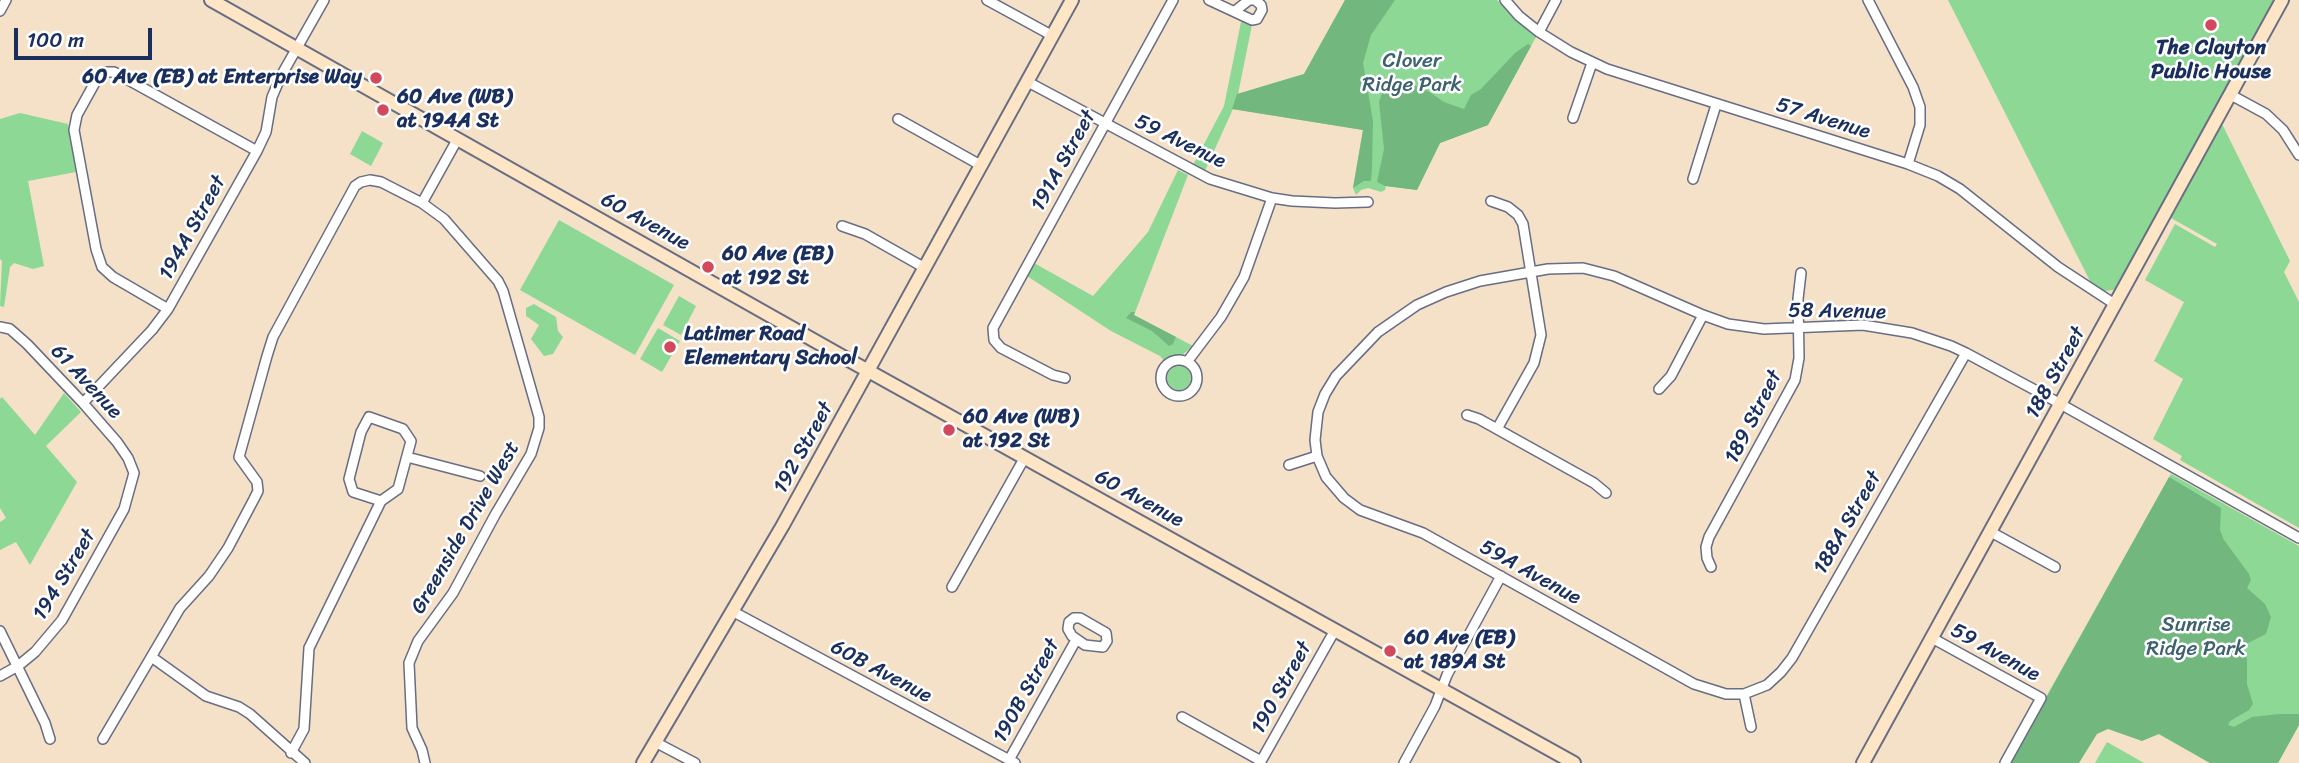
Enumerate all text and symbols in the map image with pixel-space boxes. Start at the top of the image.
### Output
scale bar [18,14,156,58]
marker: The Clayton Public House [2203,17,2219,33]
text: 100 m [27,21,84,59]
place label: The Clayton Public House [2151,36,2271,86]
park label: Clover Ridge Park [1362,49,1462,99]
place label: 60 Ave (EB) at Enterprise Way [82,65,362,91]
marker: 60 Ave (EB) at Enterprise Way [368,70,384,86]
place label: 60 Ave (WB) at 194A St [397,85,512,135]
street label: 57 Avenue [1773,93,1873,145]
marker: 60 Ave (WB) at 194A St [375,102,391,118]
street label: 191A Street [1026,106,1102,216]
street label: 59 Avenue [1130,109,1230,175]
street label: 194A Street [154,171,232,285]
street label: 60 Avenue [596,187,694,257]
place label: 60 Ave (EB) at 192 St [722,242,832,292]
marker: 60 Ave (EB) at 192 St [700,259,716,275]
street label: 58 Avenue [1788,299,1886,325]
place label: Latimer Road Elementary School [684,322,857,372]
street label: 188 Street [2021,323,2091,423]
street label: 61 Avenue [45,339,127,425]
marker: Latimer Road Elementary School [662,339,678,355]
street label: 189 Street [1720,366,1788,468]
street label: 192 Street [769,398,839,498]
place label: 60 Ave (WB) at 192 St [963,405,1078,455]
marker: 60 Ave (WB) at 192 St [941,422,957,438]
street label: Greenside Drive West [406,437,526,619]
street label: 60 Avenue [1090,464,1188,534]
street label: 188A Street [1808,467,1888,579]
street label: 194 Street [28,525,102,625]
street label: 59A Avenue [1475,535,1585,611]
park label: Sunrise Ridge Park [2146,613,2246,663]
street label: 59 Avenue [1946,618,2044,688]
place label: 60 Ave (EB) at 189A St [1404,626,1514,676]
street label: 60B Avenue [826,635,936,709]
street label: 190B Street [988,635,1066,747]
street label: 190 Street [1246,637,1318,739]
marker: 60 Ave (EB) at 189A St [1382,643,1398,659]

